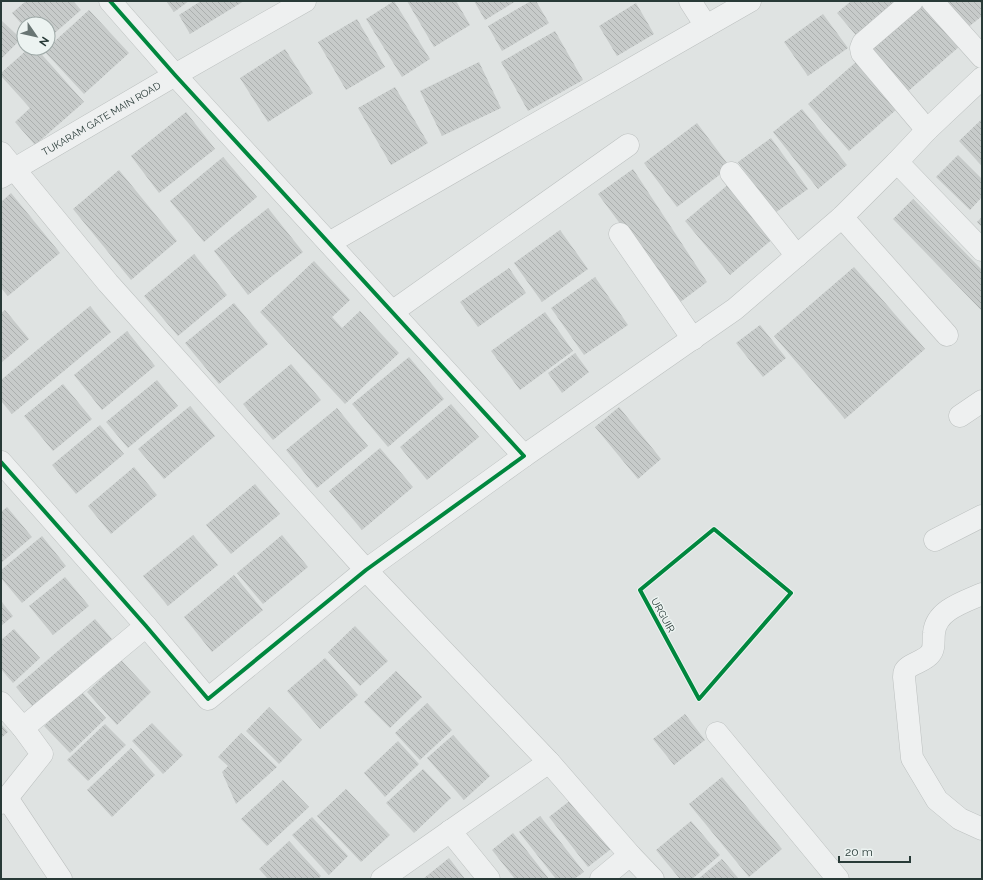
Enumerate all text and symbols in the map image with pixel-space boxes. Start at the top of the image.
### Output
north arrow [16,16,56,56]
text: N [36,34,52,48]
street label: TUKARAM GATE MAIN ROAD [40,79,162,157]
street label: URGUIR [649,596,677,635]
scale bar [839,838,910,864]
text: 20 m [845,845,873,859]

